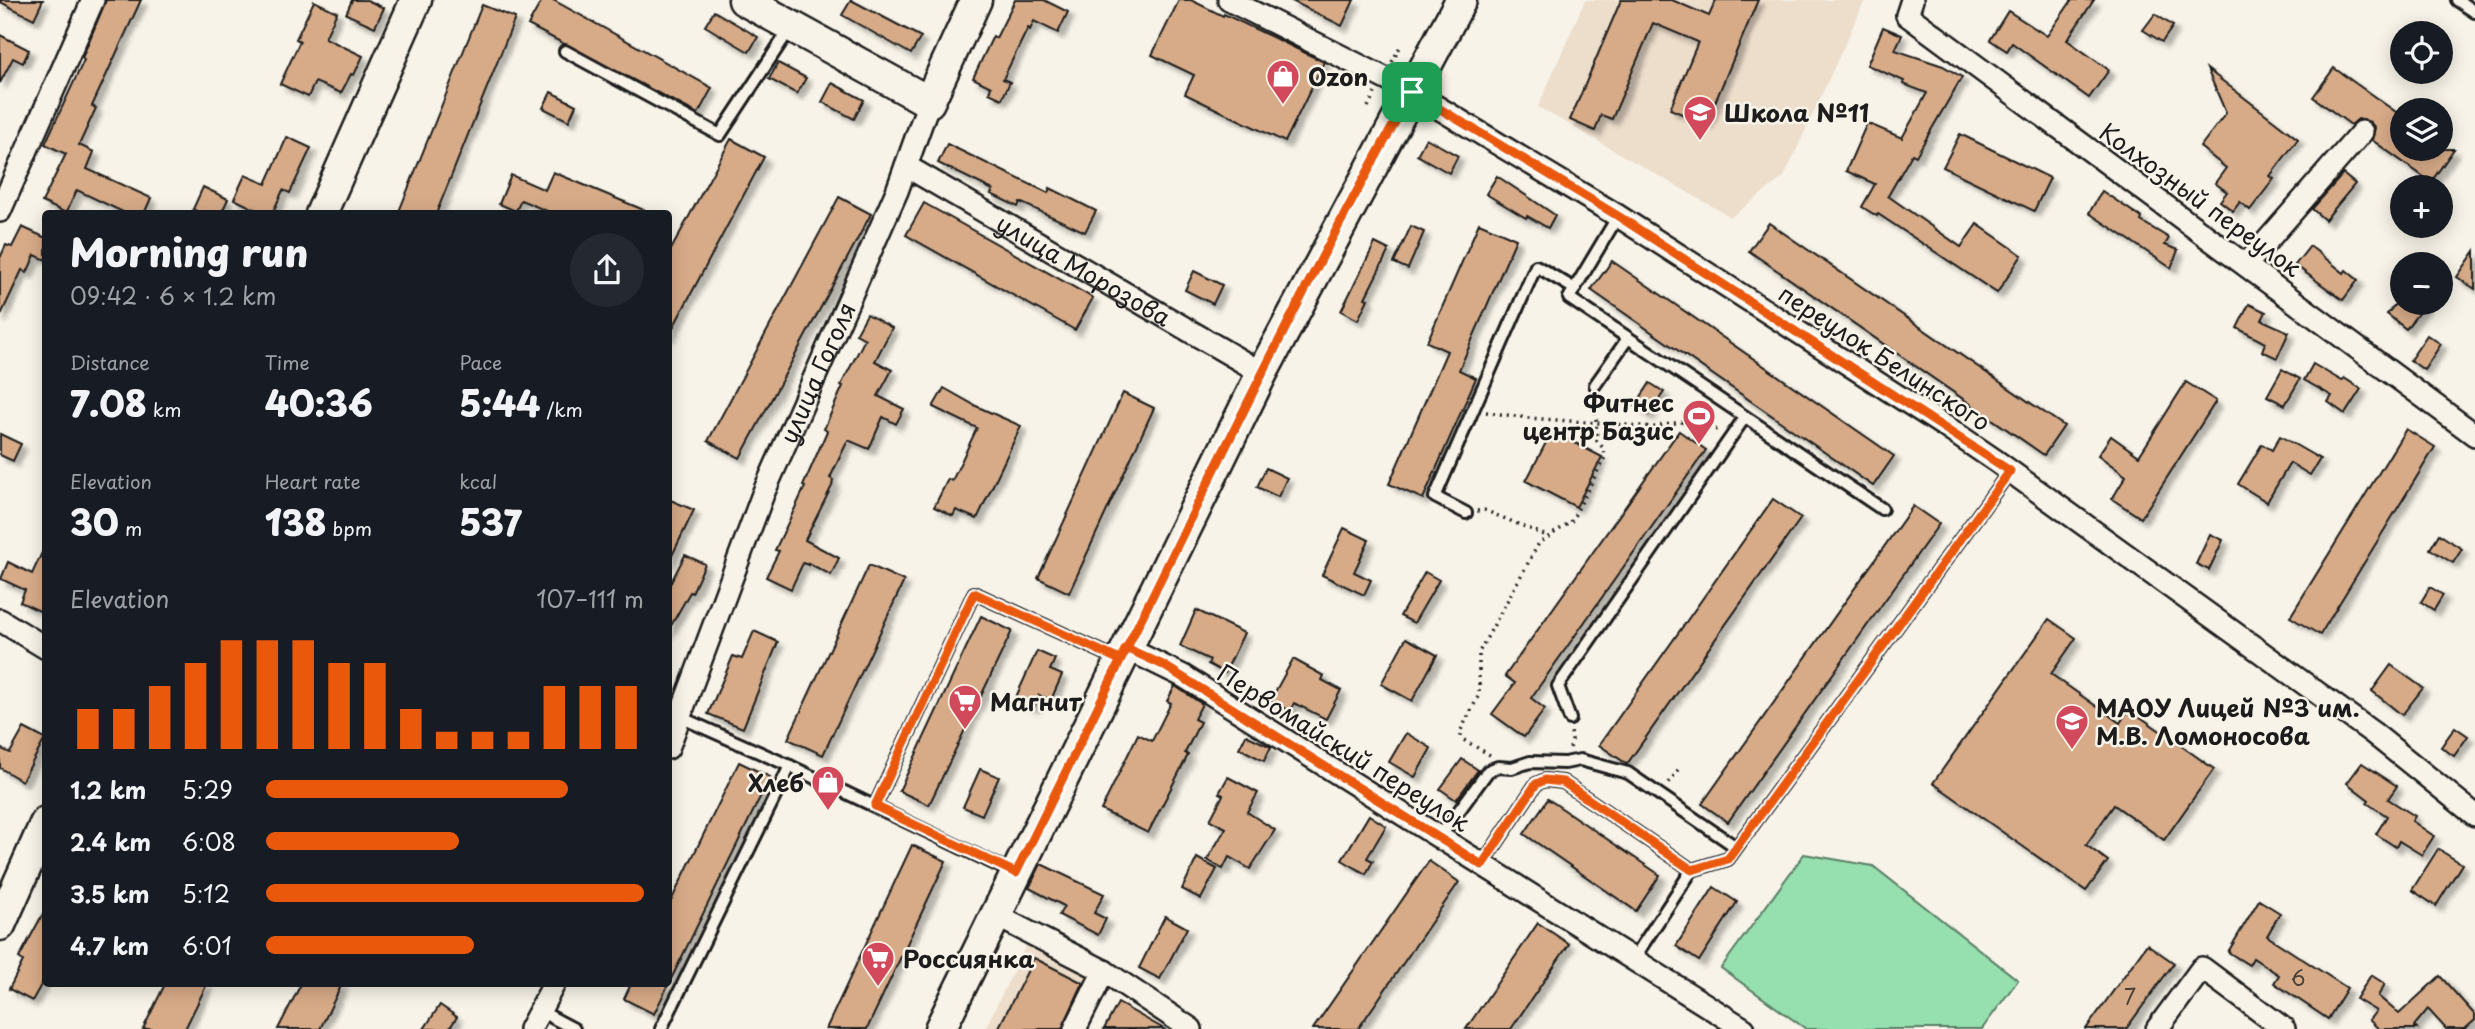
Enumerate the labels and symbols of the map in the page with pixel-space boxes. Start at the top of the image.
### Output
shop icon: Ozon [1264,57,1302,106]
place label: Ozon [1308,58,1368,94]
pin [1382,62,1442,122]
school or university icon: Школа №11 [1681,93,1719,142]
place label: Школа №11 [1724,94,1869,130]
street label: Колхозный переулок [2092,113,2310,285]
street label: улица Морозова [990,205,1178,335]
street label: переулок Белинского [1772,275,1998,439]
street label: улица Гоголя [770,296,864,449]
place label: Фитнес центр Базис [1522,384,1674,448]
sports icon: Фитнес центр Базис [1680,397,1718,446]
street label: Первомайский переулок [1211,654,1478,840]
supermarket icon: Магнит [946,682,984,731]
place label: Магнит [990,683,1083,719]
place label: МАОУ Лицей №3 им. М.В. Ломоносова [2096,689,2360,753]
school or university icon: МАОУ Лицей №3 им. М.В. Ломоносова [2053,702,2091,751]
shop icon: Хлеб [809,763,847,812]
place label: Хлеб [748,764,804,800]
supermarket icon: Россиянка [859,939,897,988]
place label: Россиянка [903,940,1035,976]
house number: 6 [2291,961,2305,993]
house number: 7 [2124,980,2136,1012]

